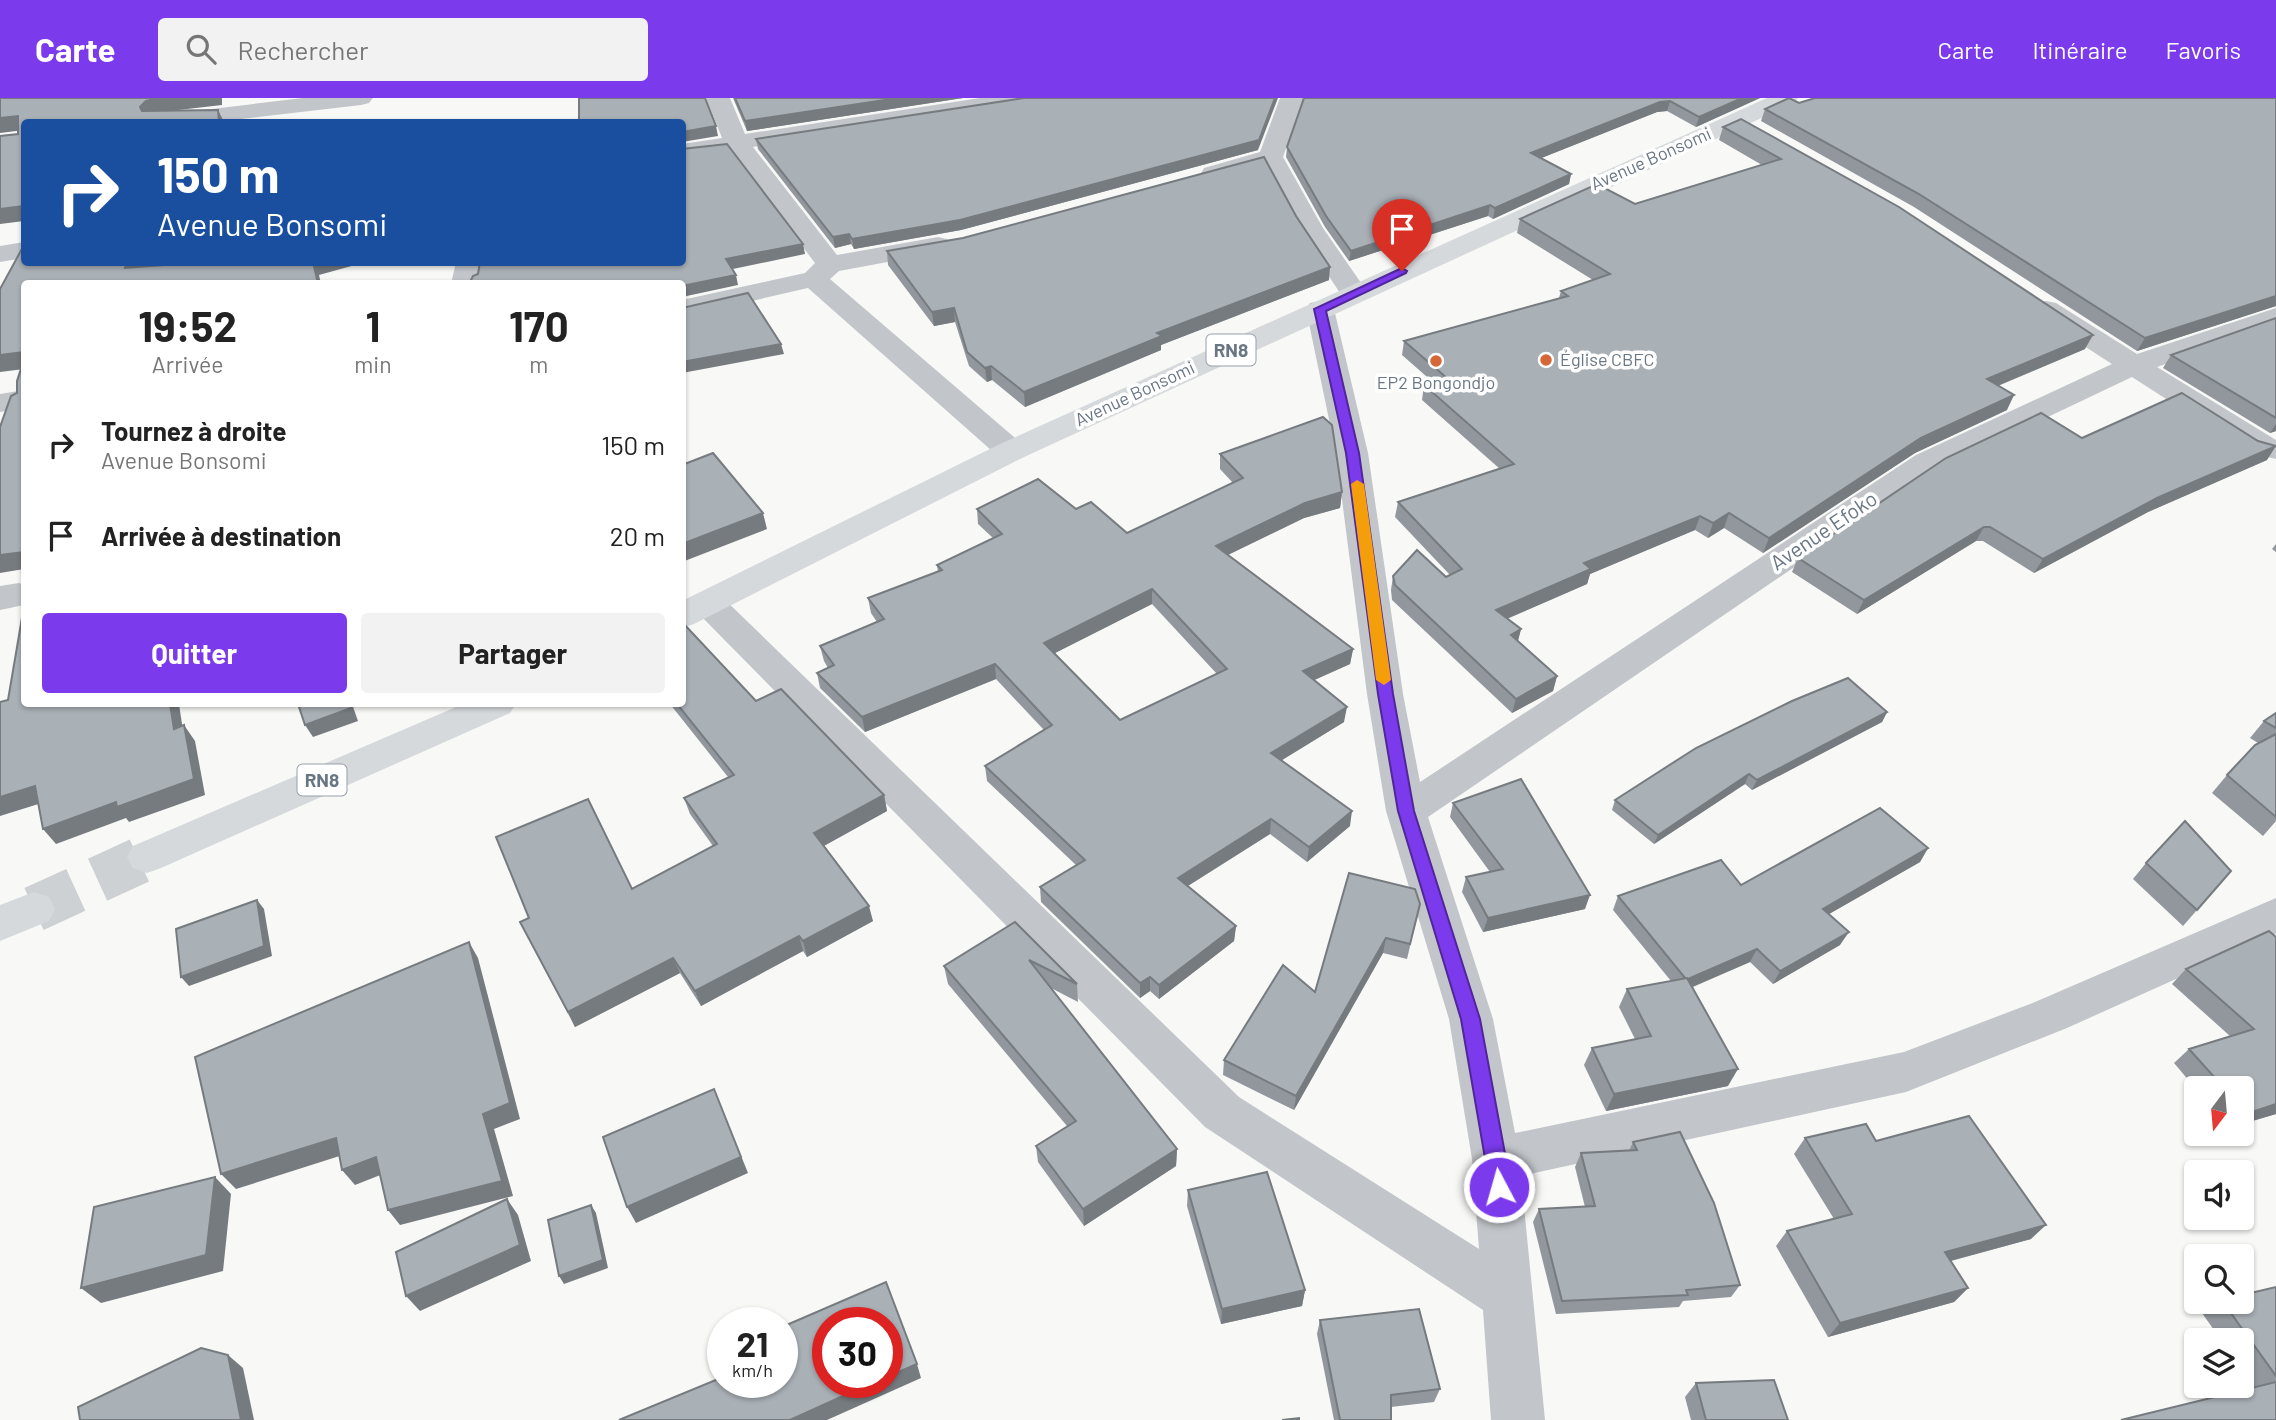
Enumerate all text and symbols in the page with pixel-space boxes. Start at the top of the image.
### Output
search box [158,18,648,81]
text: Carte [35,29,116,69]
icon: search [182,30,220,68]
text: Rechercher [238,34,368,65]
text: Carte [1938,35,1994,64]
text: Itinéraire [2032,35,2128,64]
text: Favoris [2166,35,2241,64]
street label: Avenue Bonsomi [1587,122,1714,194]
text: 150 m [157,144,279,203]
icon: right [42,147,133,238]
pin [1372,199,1432,271]
text: Avenue Bonsomi [157,204,387,242]
icon: arrive [1383,210,1421,248]
text: 19:52 [138,300,237,350]
text: 1 [366,300,380,350]
text: 170 [509,300,569,350]
road number: RN8 [1206,334,1256,366]
place label: Église CBFC [1560,348,1654,370]
text: Arrivée [152,350,223,378]
text: min [354,350,392,378]
text: m [529,350,548,378]
marker: Église CBFC [1538,352,1554,368]
marker: EP2 Bongondjo [1428,353,1444,369]
street label: Avenue Bonsomi [1071,356,1198,430]
place label: EP2 Bongondjo [1377,371,1495,393]
text: Tournez à droite [101,415,286,446]
icon: right [42,426,80,464]
text: 150 m [601,429,665,460]
text: Avenue Bonsomi [101,446,267,474]
street label: Avenue Efoko [1765,485,1881,575]
icon: arrive [42,517,80,555]
text: Arrivée à destination [101,520,341,551]
text: 20 m [610,520,665,551]
button: Quitter [42,613,347,693]
button: Partager [361,613,665,693]
road number: RN8 [298,764,346,796]
north arrow [2184,1076,2254,1146]
map controls [2184,1076,2254,1398]
position arrow [1462,1150,1536,1224]
button: sound [2184,1160,2254,1230]
button: search [2184,1244,2254,1314]
speed limit sign: 30 [812,1307,903,1398]
text: 21 [737,1322,768,1364]
button: layers [2184,1328,2254,1398]
text: km/h [732,1359,773,1381]

